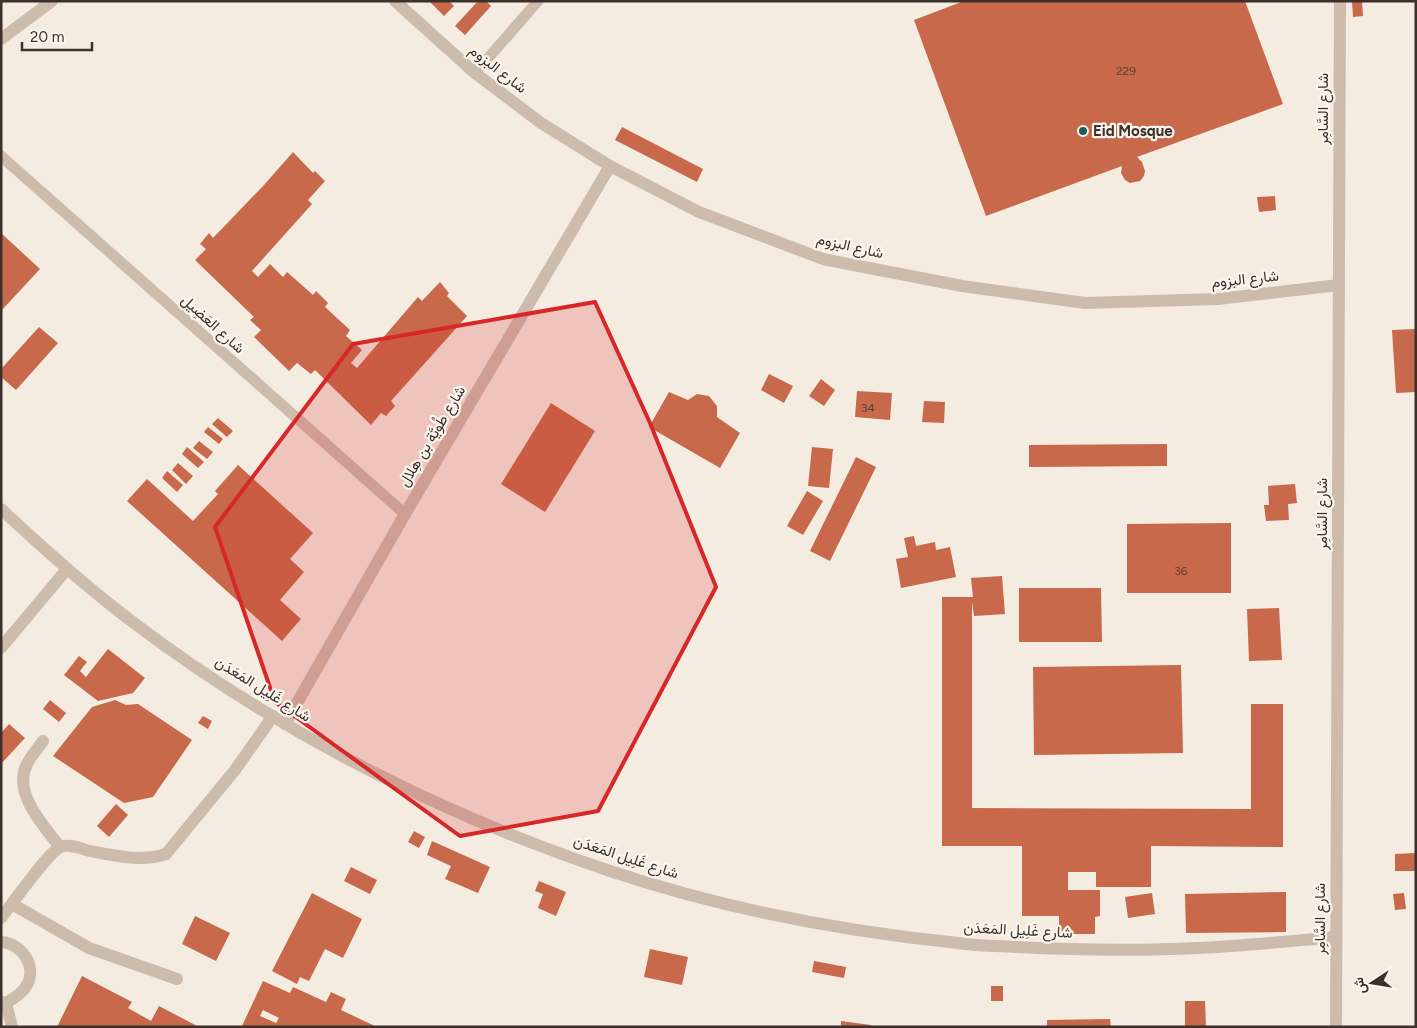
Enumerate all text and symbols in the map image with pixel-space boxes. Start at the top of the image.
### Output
scale bar [22,20,92,52]
text: 20 m [30,28,64,46]
street label: شارع البزوم [464,41,530,99]
house number: 229 [1116,64,1136,78]
street label: شارع السَّامِر [1314,73,1334,146]
place label: Eid Mosque [1093,122,1173,140]
marker: Eid Mosque [1077,125,1089,137]
street label: شارع البزوم [814,230,885,264]
street label: شارع البزوم [1210,266,1280,293]
street label: شارع العَضِيل [176,291,249,359]
street label: شارع طُويَّة بن هِلال [394,382,471,491]
house number: 34 [861,401,876,415]
street label: شارع السَّامِر [1313,478,1333,551]
house number: 36 [1174,564,1188,578]
street label: شارع غَلِيل المَعَدَن [211,652,314,727]
street label: شارع غَلِيل المَعَدَن [571,832,681,884]
street label: شارع السَّامِر [1311,883,1331,956]
street label: شارع غَلِيل المَعَدَن [963,918,1073,944]
north arrow [1347,958,1397,1008]
text: ش [1350,975,1370,996]

